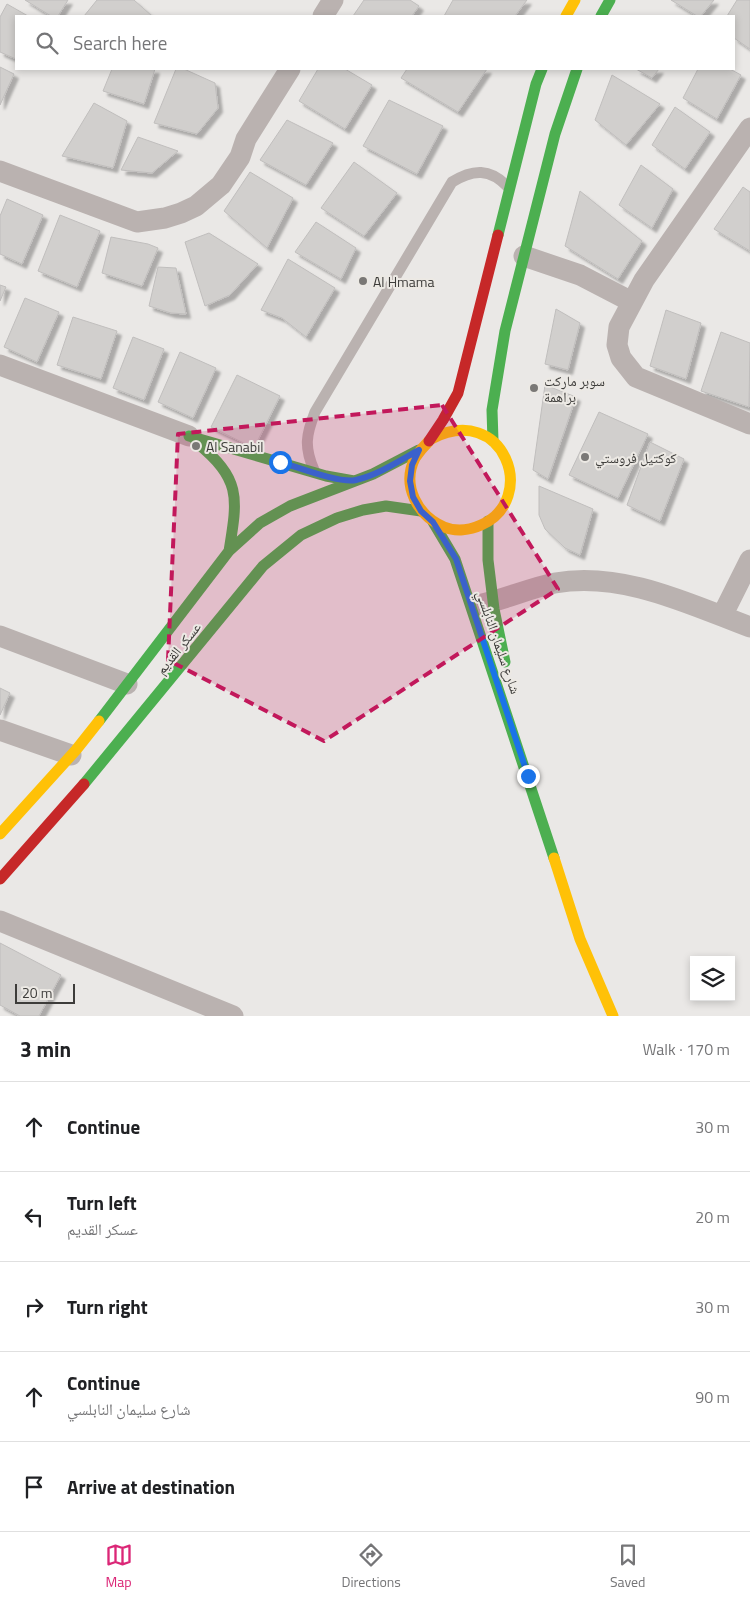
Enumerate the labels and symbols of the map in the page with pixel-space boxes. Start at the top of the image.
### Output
place label: Al Hmama [373,271,435,292]
marker: Al Hmama [357,275,369,287]
place label: سوبر ماركت براهمة [544,370,605,407]
marker: سوبر ماركت براهمة [528,382,540,394]
place label: Al Sanabil [206,436,263,457]
marker: Al Sanabil [190,440,202,452]
place label: كوكتيل فروستي [595,447,677,469]
route start [269,451,292,474]
marker: كوكتيل فروستي [579,451,591,463]
street label: شارع سليمان النابلسي [470,587,527,697]
street label: عسكر القديم [150,617,206,679]
route end [517,765,540,788]
scale bar [15,981,75,1004]

